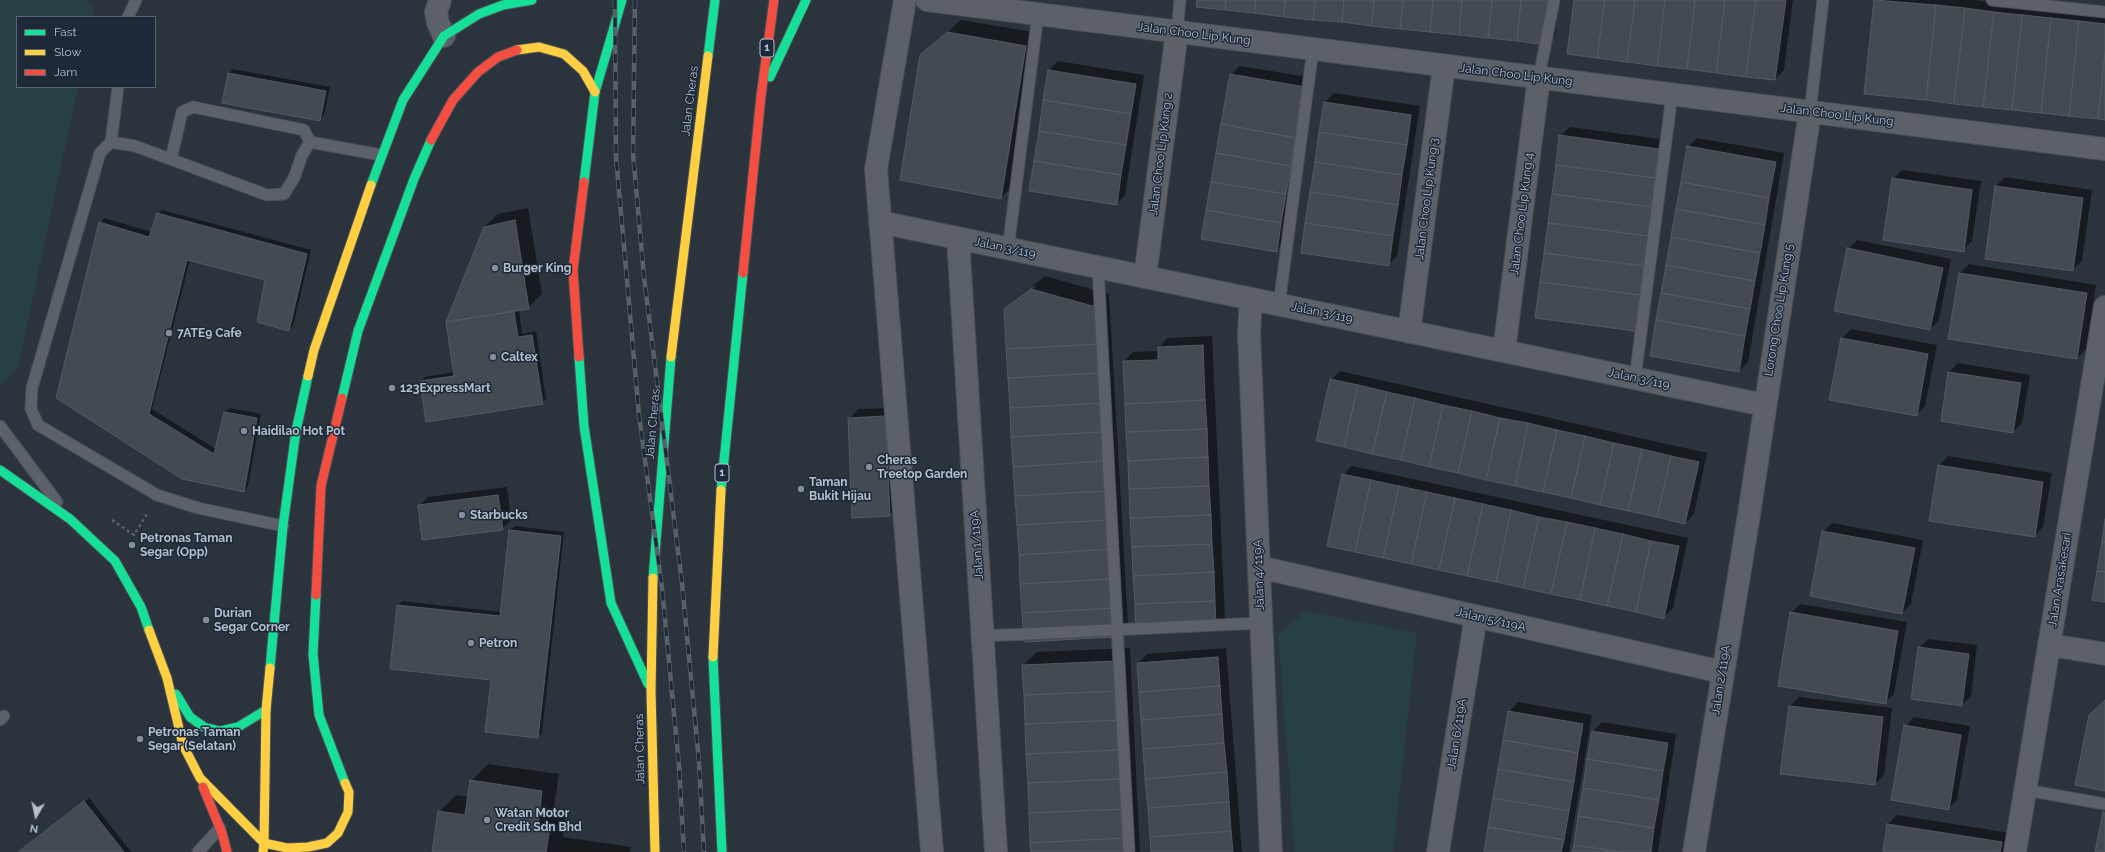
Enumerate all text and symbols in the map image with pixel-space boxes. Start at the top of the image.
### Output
legend [16,16,156,88]
street label: Jalan Choo Lip Kung [1137,20,1251,48]
text: Fast [54,25,77,39]
road number: 1 [760,39,774,57]
text: Slow [54,45,81,59]
street label: Jalan Choo Lip Kung [1459,61,1573,89]
text: Jam [54,65,77,79]
street label: Jalan Cheras [679,65,701,137]
street label: Jalan Choo Lip Kung 2 [1146,92,1176,216]
street label: Jalan Choo Lip Kung [1780,101,1894,129]
street label: Jalan Choo Lip Kung 3 [1412,137,1442,261]
street label: Jalan Choo Lip Kung 4 [1507,152,1537,276]
street label: Jalan 3/119 [973,234,1037,262]
street label: Lorong Choo Lip Kung 5 [1761,243,1797,377]
place label: Burger King [503,261,571,275]
marker: Burger King [490,263,500,273]
street label: Jalan 3/119 [1290,299,1354,327]
place label: 7ATE9 Cafe [177,326,242,340]
marker: 7ATE9 Cafe [164,328,174,338]
place label: Caltex [501,350,538,364]
marker: Caltex [488,352,498,362]
street label: Jalan 3/119 [1607,365,1671,393]
place label: 123ExpressMart [400,381,491,395]
marker: 123ExpressMart [387,383,397,393]
street label: Jalan Cheras [643,388,663,460]
place label: Haidilao Hot Pot [252,424,345,438]
marker: Haidilao Hot Pot [239,426,249,436]
place label: Cheras Treetop Garden [877,453,967,481]
marker: Cheras Treetop Garden [864,462,874,472]
road number: 1 [715,464,729,482]
place label: Taman Bukit Hijau [809,475,871,503]
marker: Taman Bukit Hijau [796,484,806,494]
place label: Starbucks [470,508,528,522]
marker: Starbucks [457,510,467,520]
street label: Jalan 1/119A [967,510,987,580]
place label: Petronas Taman Segar (Opp) [140,531,232,559]
street label: Jalan Arasakesari [2045,532,2075,628]
street label: Jalan 4/119A [1251,539,1267,611]
marker: Petronas Taman Segar (Opp) [127,540,137,550]
street label: Jalan 5/119A [1455,605,1527,635]
place label: Durian Segar Corner [214,606,290,634]
marker: Durian Segar Corner [201,615,211,625]
place label: Petron [479,636,517,650]
marker: Petron [466,638,476,648]
street label: Jalan 2/119A [1708,644,1734,716]
street label: Jalan 6/119A [1444,697,1470,771]
street label: Jalan Cheras [632,713,648,785]
place label: Petronas Taman Segar (Selatan) [148,725,240,753]
marker: Petronas Taman Segar (Selatan) [135,734,145,744]
north arrow [16,796,56,836]
place label: Watan Motor Credit Sdn Bhd [495,806,582,834]
marker: Watan Motor Credit Sdn Bhd [482,815,492,825]
text: N [29,821,39,835]

